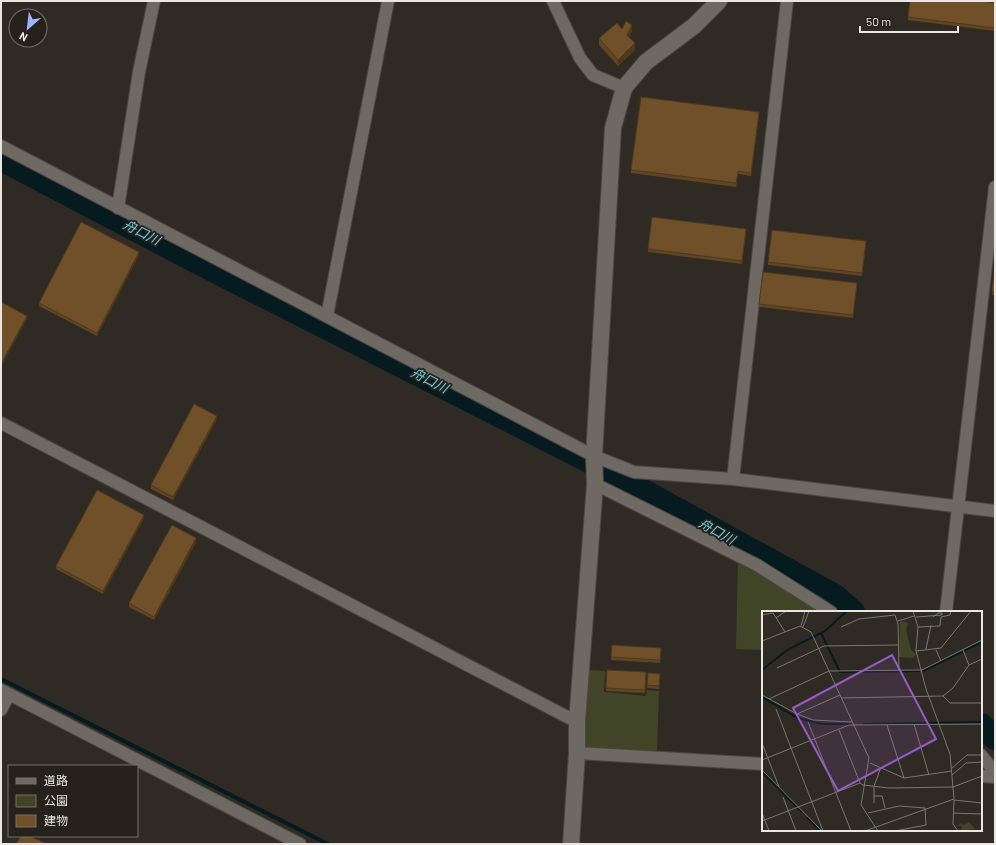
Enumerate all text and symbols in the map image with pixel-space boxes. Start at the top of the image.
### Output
north arrow [8,8,48,48]
scale bar [860,8,958,34]
text: 50 m [866,14,891,28]
text: N [17,30,29,45]
water label: 舟口川 [121,216,165,249]
water label: 舟口川 [409,364,453,397]
water label: 舟口川 [696,515,740,548]
inset map [762,611,982,831]
legend [8,765,138,837]
text: 道路 [44,773,68,787]
text: 公園 [44,793,68,807]
text: 建物 [44,813,68,827]

